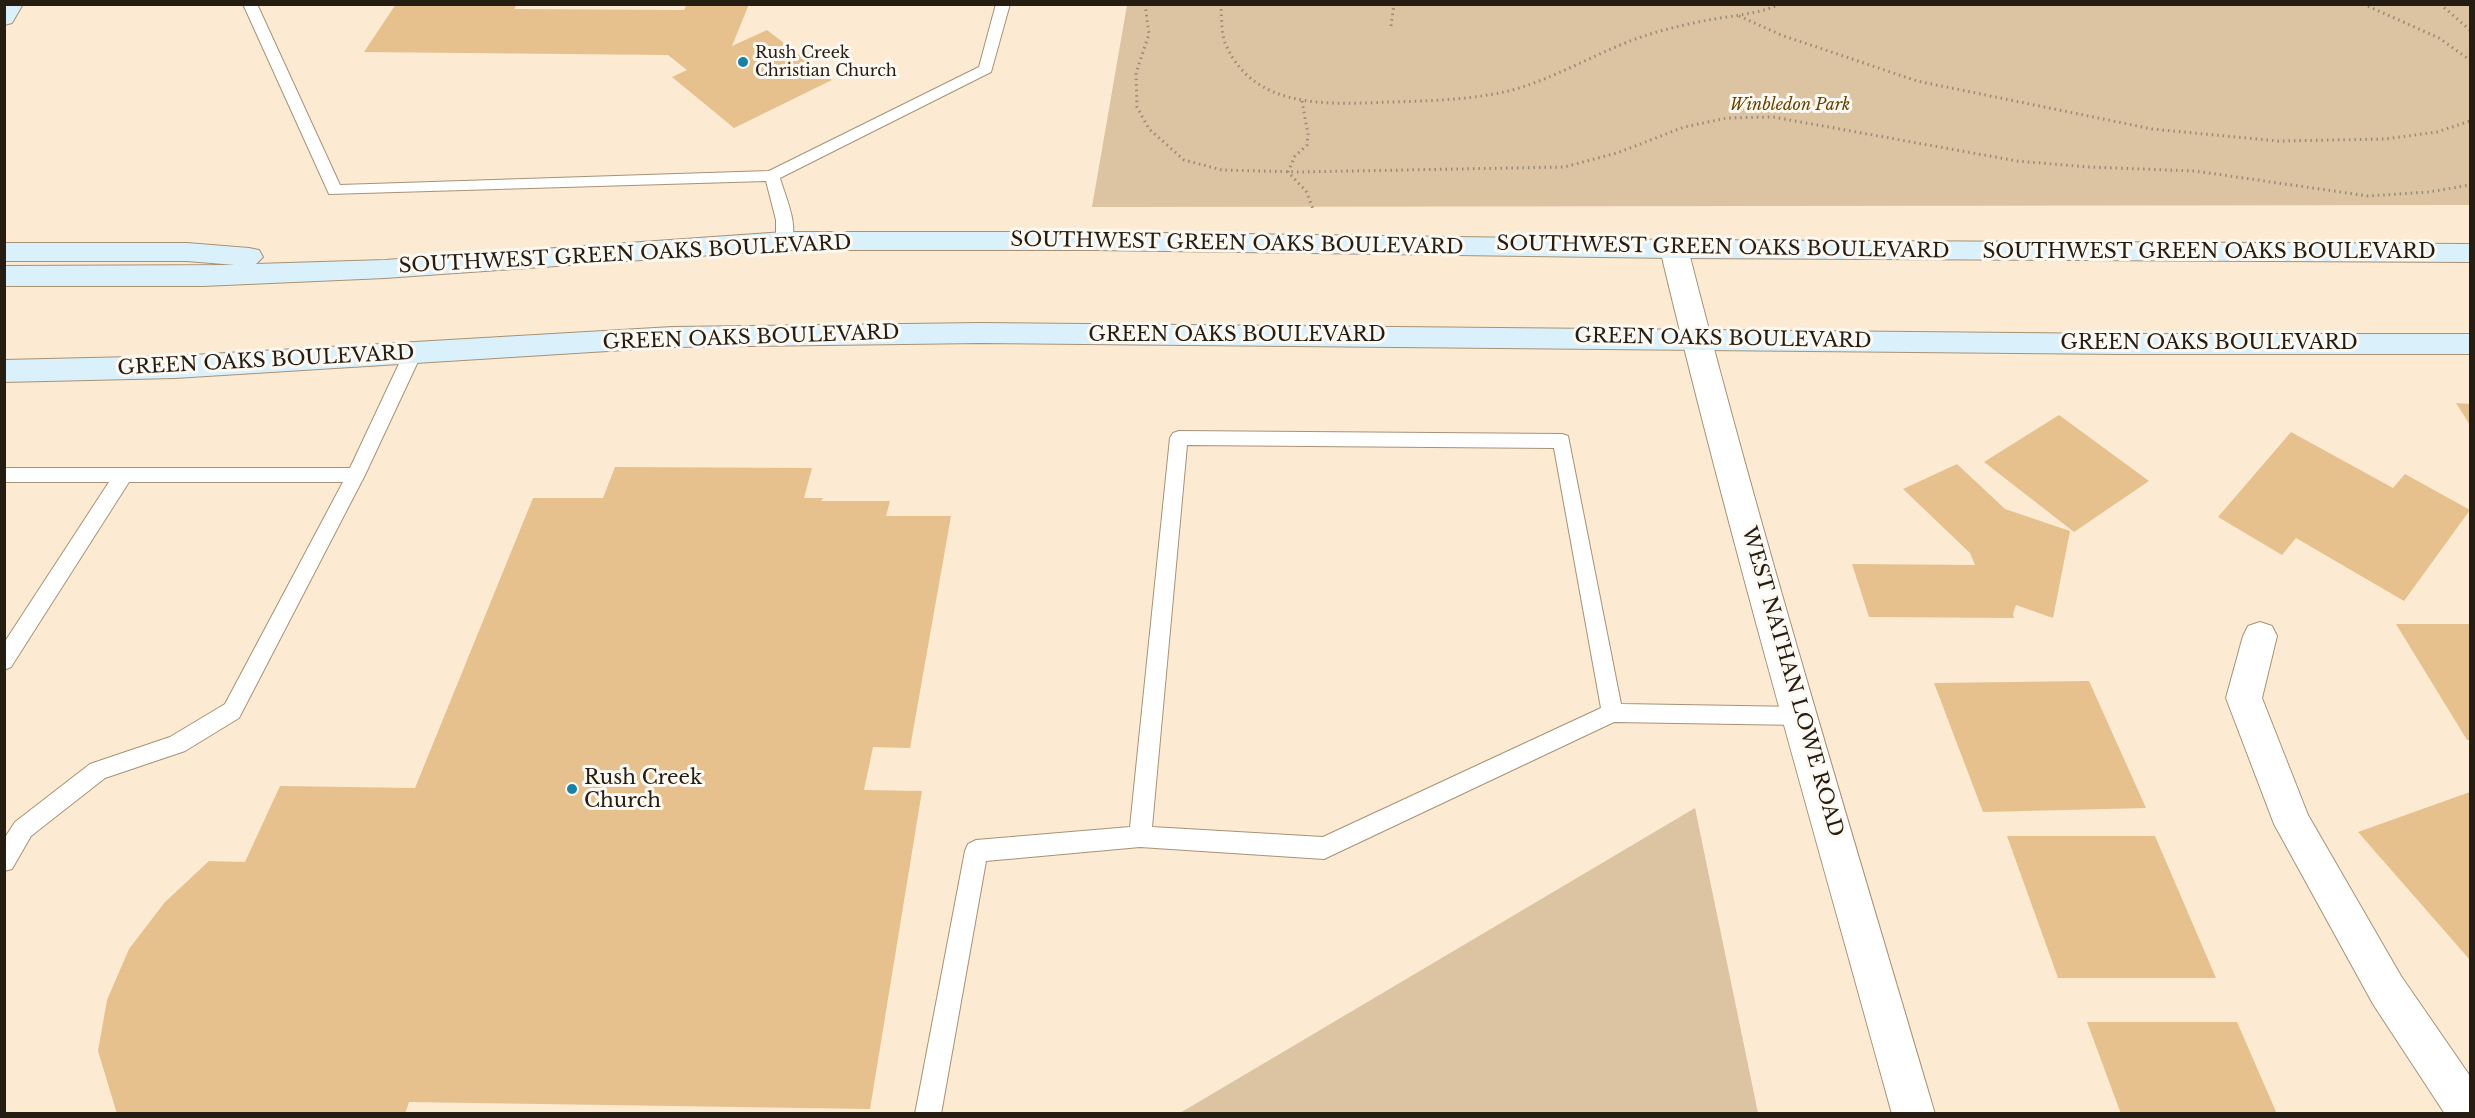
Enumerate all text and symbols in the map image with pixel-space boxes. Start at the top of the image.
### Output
place label: Rush Creek Christian Church [755,43,897,81]
marker: Rush Creek Christian Church [736,55,750,69]
park label: Winbledon Park [1730,95,1850,115]
street label: SOUTHWEST GREEN OAKS BOULEVARD [1010,228,1464,260]
street label: SOUTHWEST GREEN OAKS BOULEVARD [398,231,852,279]
street label: SOUTHWEST GREEN OAKS BOULEVARD [1496,232,1950,264]
street label: SOUTHWEST GREEN OAKS BOULEVARD [1982,240,2436,264]
street label: GREEN OAKS BOULEVARD [602,321,900,355]
street label: GREEN OAKS BOULEVARD [1088,323,1386,347]
street label: GREEN OAKS BOULEVARD [1574,324,1872,354]
street label: GREEN OAKS BOULEVARD [2060,331,2358,355]
street label: GREEN OAKS BOULEVARD [117,341,415,381]
street label: WEST NATHAN LOWE ROAD [1736,524,1848,840]
place label: Rush Creek Church [584,766,702,813]
marker: Rush Creek Church [565,782,579,796]

